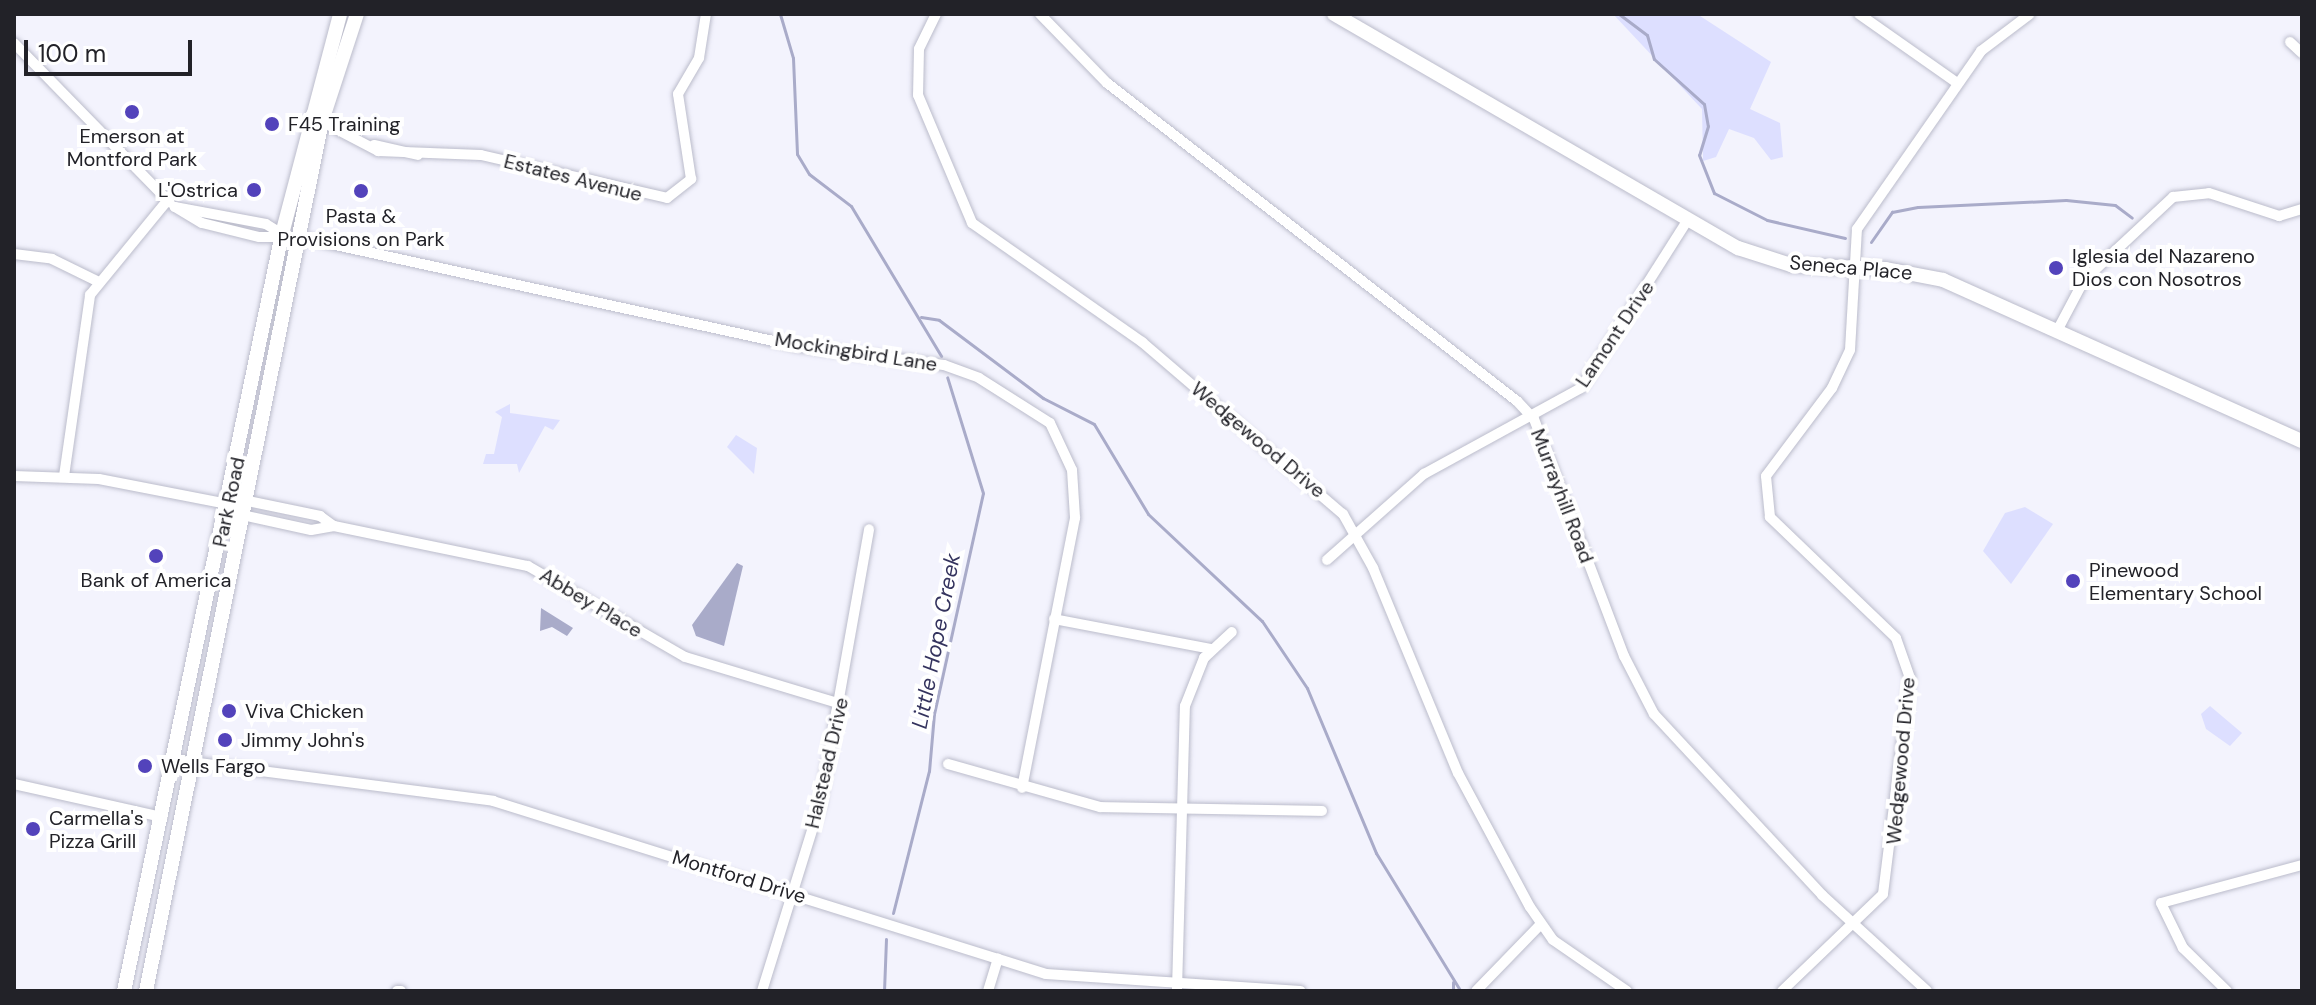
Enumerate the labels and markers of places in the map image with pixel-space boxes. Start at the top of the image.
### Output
marker: Emerson at Montford Park [123,103,141,121]
place label: F45 Training [288,112,400,136]
marker: F45 Training [263,115,281,133]
place label: Emerson at Montford Park [67,124,197,171]
place label: L'Ostrica [158,178,238,202]
marker: L'Ostrica [245,181,263,199]
marker: Pasta & Provisions on Park [352,182,370,200]
place label: Pasta & Provisions on Park [277,204,445,251]
place label: Iglesia del Nazareno Dios con Nosotros [2072,244,2255,291]
marker: Iglesia del Nazareno Dios con Nosotros [2047,259,2065,277]
marker: Bank of America [147,547,165,565]
place label: Pinewood Elementary School [2089,558,2262,605]
place label: Bank of America [81,568,231,592]
marker: Pinewood Elementary School [2064,572,2082,590]
place label: Viva Chicken [245,699,364,723]
marker: Viva Chicken [220,702,238,720]
place label: Jimmy John's [241,728,365,752]
marker: Jimmy John's [216,731,234,749]
place label: Wells Fargo [161,754,266,778]
marker: Wells Fargo [136,757,154,775]
place label: Carmella's Pizza Grill [49,806,144,853]
marker: Carmella's Pizza Grill [24,820,42,838]

